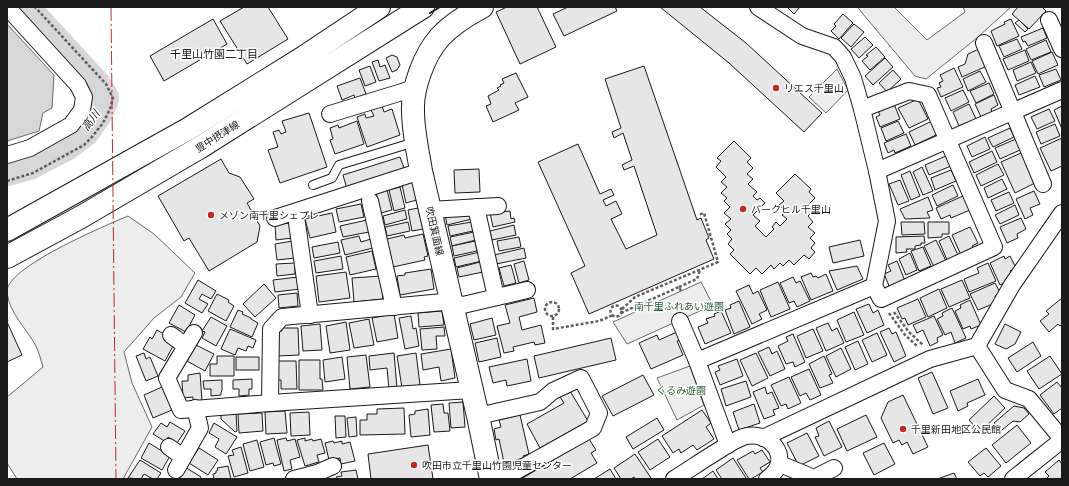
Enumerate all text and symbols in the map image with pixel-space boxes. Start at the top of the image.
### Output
district label: 千里山竹園二丁目 [170,47,258,60]
place label: リエス千里山 [784,82,844,94]
marker: リエス千里山 [771,83,781,93]
water label: 高川 [78,106,102,133]
street label: 豊中摂津線 [193,118,241,154]
place label: パークヒル千里山 [751,203,831,215]
marker: パークヒル千里山 [738,204,748,214]
street label: 吹田箕面線 [424,205,446,257]
place label: メゾン南千里シェプレ [219,209,319,221]
marker: メゾン南千里シェプレ [206,210,216,220]
park label: 南千里ふれあい遊園 [634,300,724,312]
park label: くるみ遊園 [656,384,706,396]
place label: 千里新田地区公民館 [911,423,1001,435]
marker: 千里新田地区公民館 [898,424,908,434]
place label: 吹田市立千里山竹園児童センター [422,459,572,471]
marker: 吹田市立千里山竹園児童センター [409,460,419,470]

